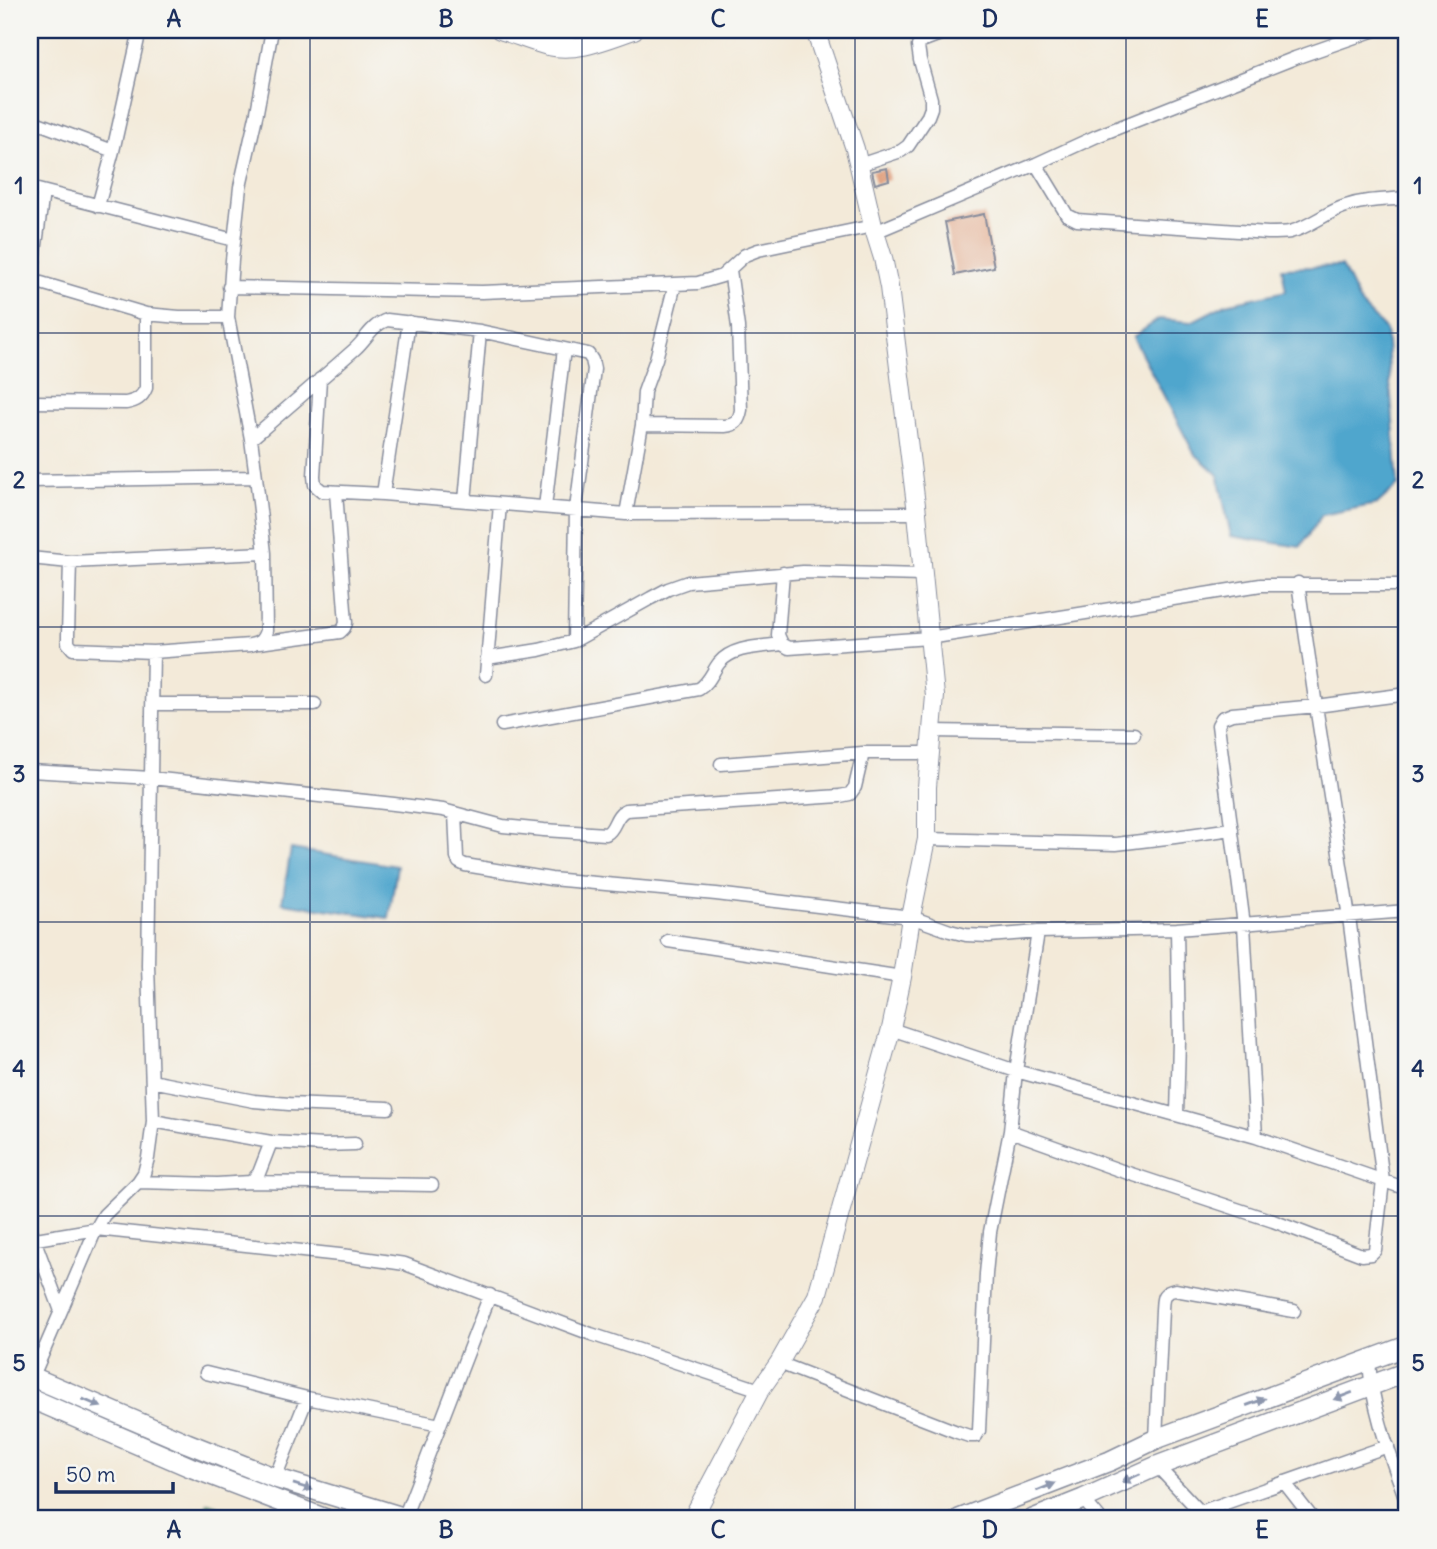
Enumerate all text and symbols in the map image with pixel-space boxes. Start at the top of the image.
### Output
text: A [167,4,182,33]
text: B [438,4,454,33]
text: C [710,4,726,33]
text: D [982,4,998,33]
text: E [1255,4,1269,33]
text: 1 [14,171,24,200]
text: 1 [1413,171,1423,200]
text: 2 [13,465,26,494]
text: 2 [1412,465,1425,494]
text: 3 [12,759,26,788]
text: 3 [1411,759,1425,788]
text: 4 [12,1054,26,1083]
text: 4 [1411,1054,1425,1083]
text: 5 [12,1348,26,1377]
text: 5 [1411,1348,1425,1377]
one-way arrow [1333,1391,1354,1402]
one-way arrow [1246,1396,1267,1407]
one-way arrow [82,1397,103,1408]
scale bar [56,1451,173,1495]
text: 50 m [66,1461,115,1488]
one-way arrow [1121,1472,1141,1484]
one-way arrow [1035,1481,1056,1492]
one-way arrow [293,1483,314,1493]
text: A [167,1515,182,1544]
text: B [438,1515,454,1544]
text: C [710,1515,726,1544]
text: D [982,1515,998,1544]
text: E [1255,1515,1269,1544]

